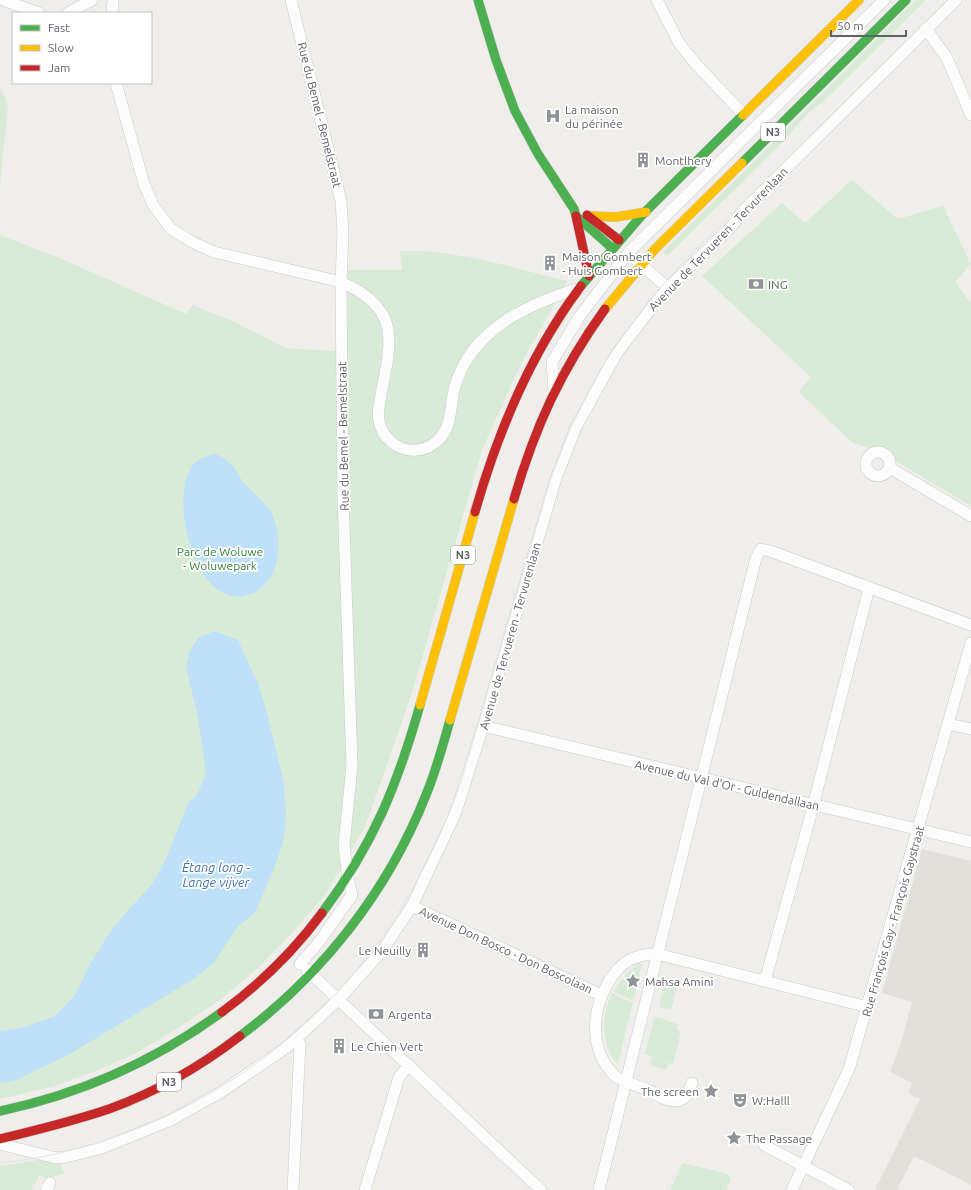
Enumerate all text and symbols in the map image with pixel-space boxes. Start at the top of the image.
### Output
legend [12,12,152,84]
scale bar [831,12,906,38]
text: 50 m [837,19,864,32]
text: Fast [48,21,70,34]
text: Slow [48,41,74,54]
street label: Rue du Bemel - Bemelstraat [296,41,344,189]
text: Jam [48,61,70,74]
place label: La maison du périnée [565,103,623,130]
hospital icon: La maison du périnée [544,107,562,125]
road number: N3 [761,123,785,141]
building icon: Montlhery [634,151,652,169]
place label: Montlhery [655,154,711,167]
street label: Avenue de Tervueren - Tervurenlaan [646,165,790,313]
place label: Maison Gombert - Huis Gombert [562,250,652,277]
building icon: Maison Gombert - Huis Gombert [541,254,559,272]
bank icon: ING [747,275,765,293]
place label: ING [768,278,788,291]
street label: Rue du Bemel - Bemelstraat [335,361,351,511]
street label: Avenue de Tervueren - Tervurenlaan [477,541,543,731]
park label: Parc de Woluwe - Woluwepark [177,545,263,572]
road number: N3 [451,546,475,564]
street label: Avenue du Val d'Or - Guldendallaan [633,757,821,813]
street label: Rue François Gay - François Gaystraat [859,824,927,1018]
water label: Étang long - Lange vijver [182,859,251,889]
street label: Avenue Don Bosco - Don Boscolaan [417,904,595,996]
building icon: Le Neuilly [414,941,432,959]
place label: Le Neuilly [358,944,411,957]
place icon: Mahsa Amini [624,972,642,990]
place label: Mahsa Amini [645,975,713,988]
bank icon: Argenta [367,1005,385,1023]
place label: Argenta [388,1008,432,1021]
building icon: Le Chien Vert [330,1037,348,1055]
place label: Le Chien Vert [351,1040,423,1053]
road number: N3 [157,1073,181,1091]
place icon: The screen [702,1082,720,1100]
place label: The screen [641,1085,699,1098]
theatre icon: W:Halll [731,1091,749,1109]
place label: W:Halll [752,1094,790,1107]
place icon: The Passage [725,1129,743,1147]
place label: The Passage [746,1132,812,1145]

